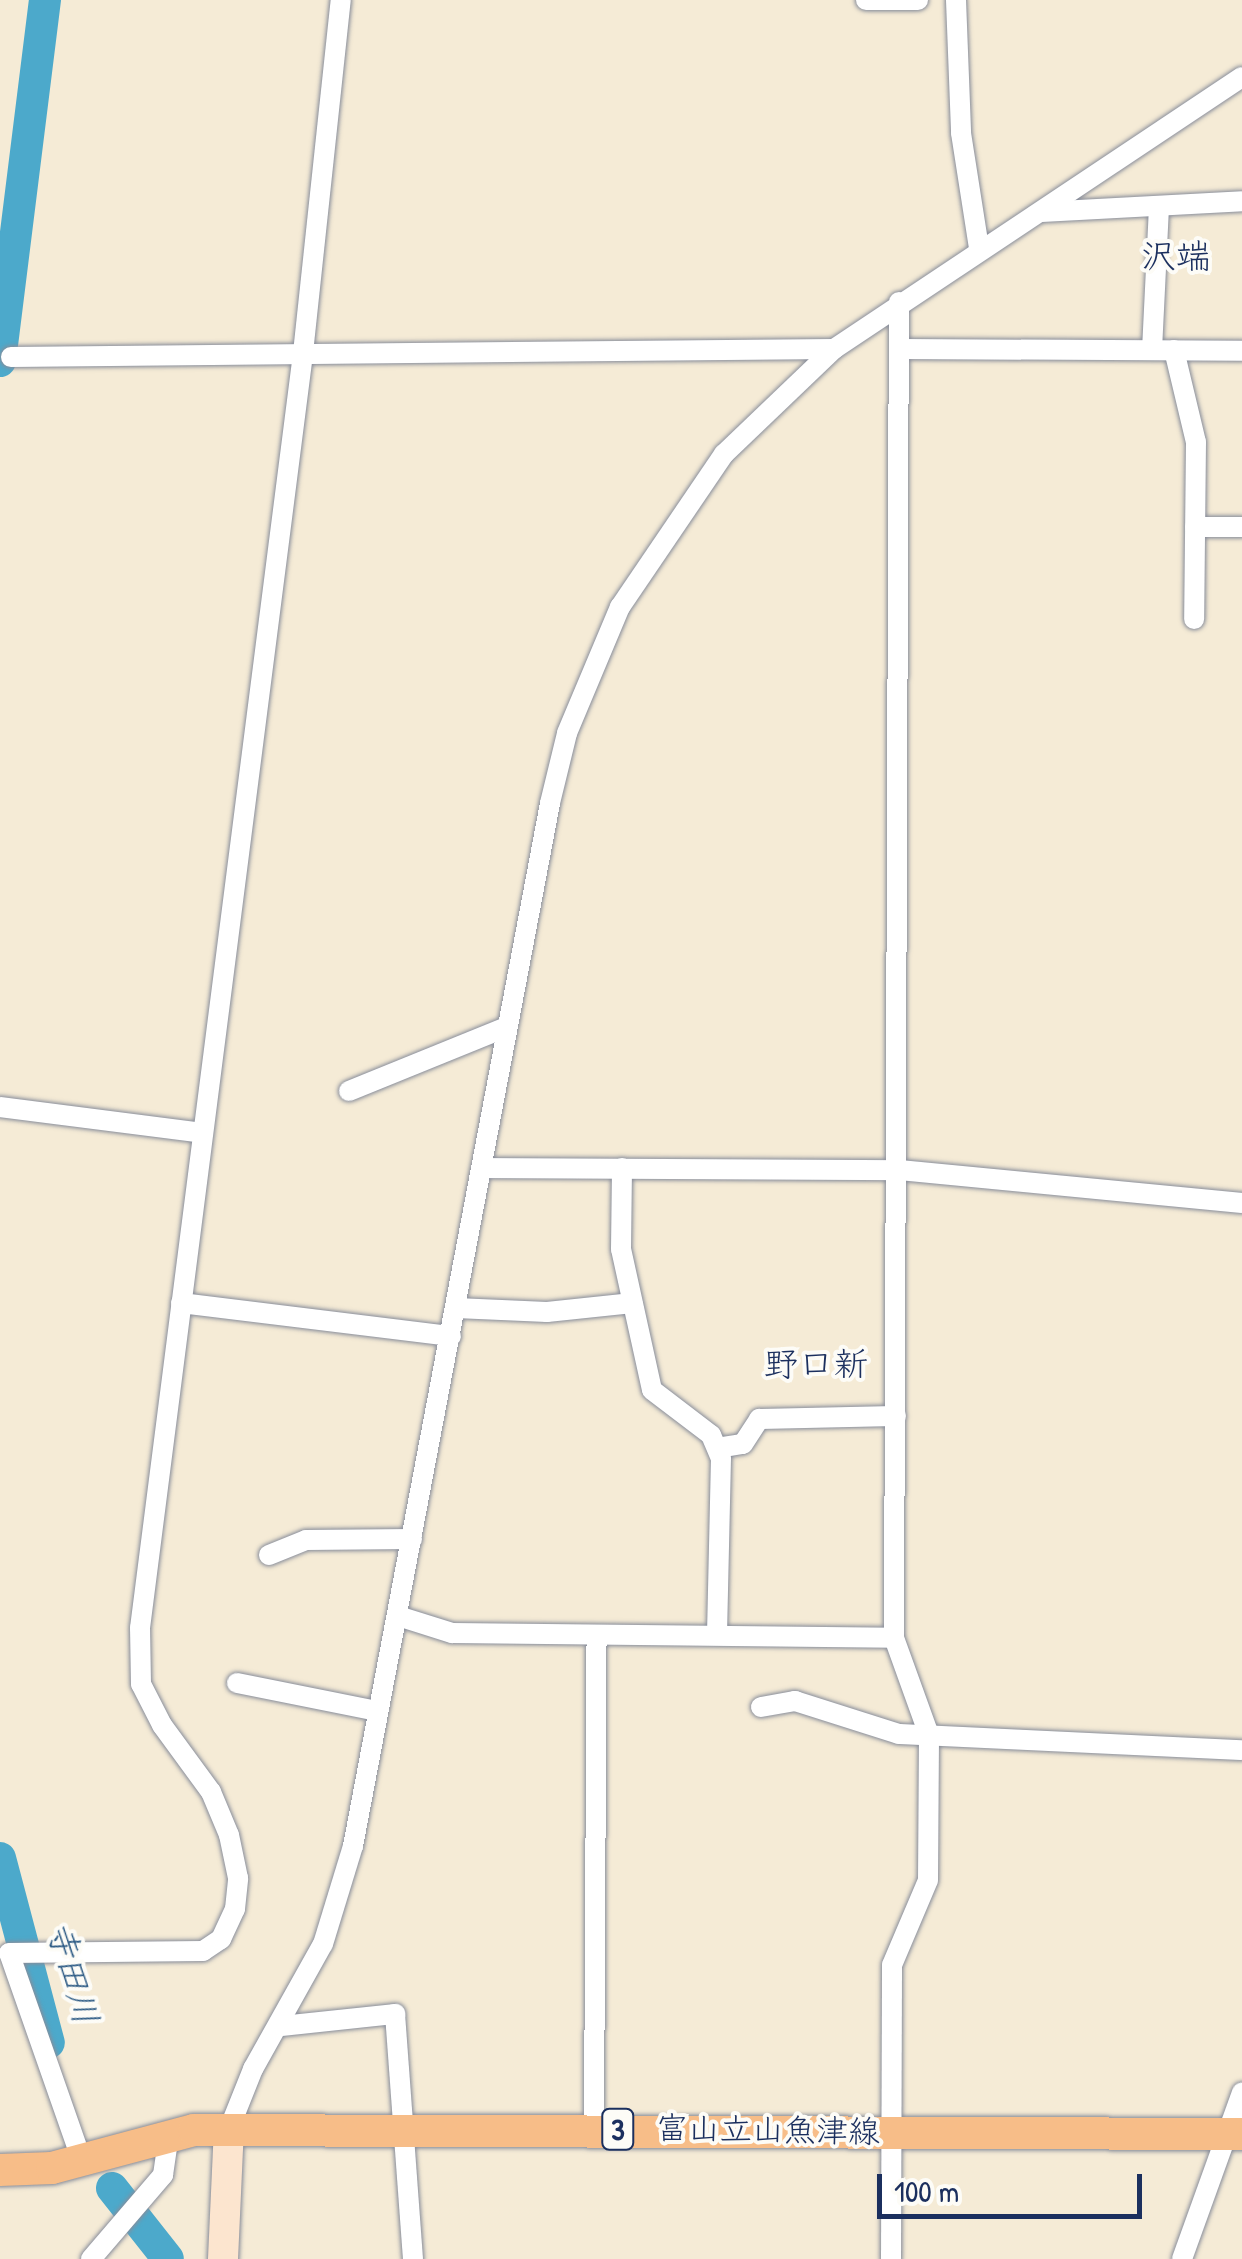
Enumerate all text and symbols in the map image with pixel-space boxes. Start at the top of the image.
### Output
district label: 沢端 [1141,235,1211,277]
district label: 野口新 [764,1343,868,1385]
water label: 寺田川 [38,1917,108,2029]
road number: 3 [600,2104,636,2154]
street label: 富山立山魚津線 [656,2109,880,2151]
scale bar [882,2154,1147,2216]
text: 100 m [894,2171,959,2211]

